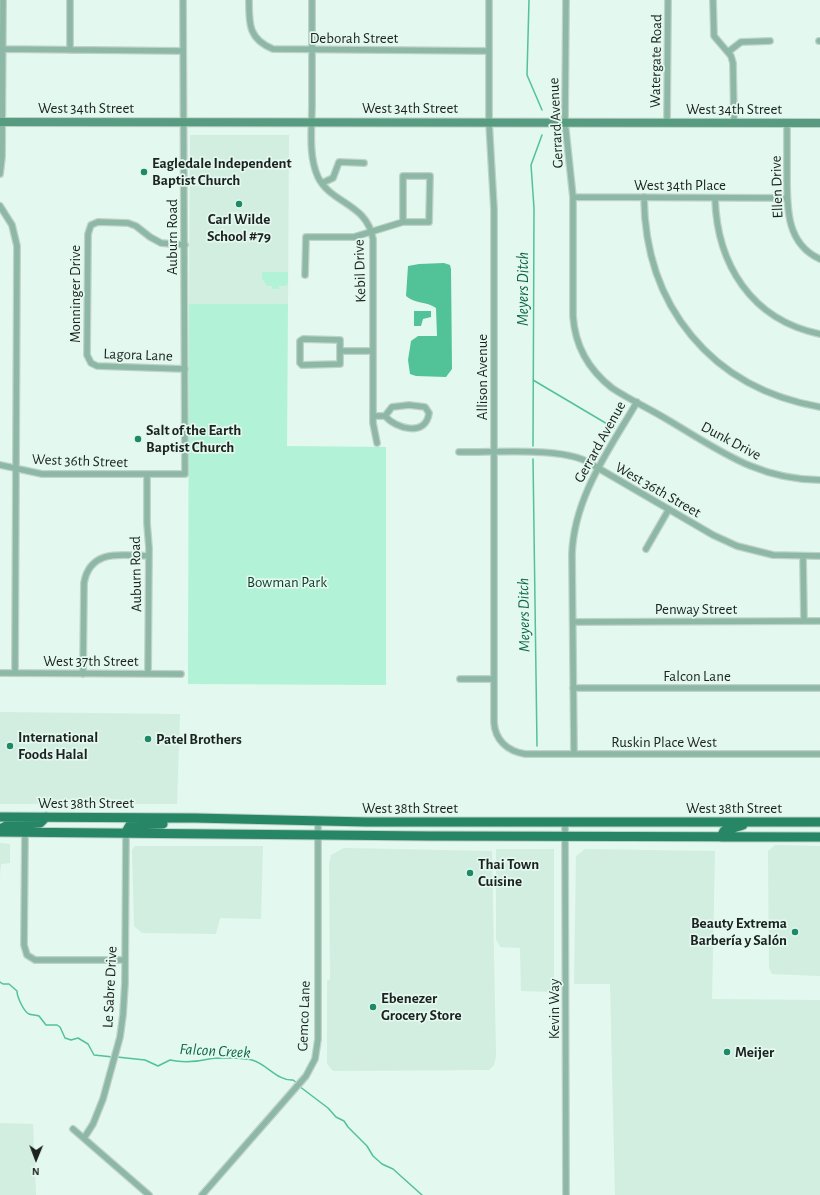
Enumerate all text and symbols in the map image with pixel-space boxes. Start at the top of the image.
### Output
street label: Watergate Road [646,14,666,108]
street label: Deborah Street [310,29,398,47]
street label: Gerrard Avenue [545,77,567,169]
street label: West 34th Street [38,99,134,117]
street label: West 34th Street [362,99,458,117]
street label: West 34th Street [686,100,782,118]
place label: Eagledale Independent Baptist Church [152,154,292,189]
street label: Ellen Drive [767,155,787,219]
marker: Eagledale Independent Baptist Church [139,167,149,177]
street label: West 34th Place [634,176,726,194]
street label: Auburn Road [163,199,181,275]
marker: Carl Wilde School #79 [234,199,244,209]
place label: Carl Wilde School #79 [207,210,271,245]
street label: Kebil Drive [350,239,370,303]
street label: Monninger Drive [66,245,84,343]
water label: Meyers Ditch [513,252,533,326]
street label: Allison Avenue [473,334,491,420]
street label: Lagora Lane [103,345,173,365]
street label: Gerrard Avenue [570,398,630,486]
street label: Dunk Drive [698,418,764,464]
place label: Salt of the Earth Baptist Church [146,421,241,456]
marker: Salt of the Earth Baptist Church [133,434,143,444]
street label: West 36th Street [32,450,128,472]
street label: West 36th Street [612,458,704,522]
street label: Auburn Road [126,536,146,612]
park label: Bowman Park [247,573,327,591]
water label: Meyers Ditch [514,578,534,652]
street label: Penway Street [655,600,737,618]
street label: West 37th Street [43,652,139,670]
street label: Falcon Lane [663,667,731,685]
place label: International Foods Halal [18,728,98,763]
place label: Patel Brothers [156,730,242,748]
street label: Ruskin Place West [611,733,717,751]
marker: Patel Brothers [143,734,153,744]
marker: International Foods Halal [5,741,15,751]
street label: West 38th Street [38,794,134,812]
street label: West 38th Street [362,799,458,817]
street label: West 38th Street [686,799,782,817]
place label: Thai Town Cuisine [478,855,539,890]
marker: Thai Town Cuisine [465,868,475,878]
place label: Beauty Extrema Barbería y Salón [690,914,787,949]
marker: Beauty Extrema Barbería y Salón [790,927,800,937]
street label: Le Sabre Drive [99,946,121,1028]
street label: Kevin Way [545,979,563,1039]
street label: Gemco Lane [294,980,314,1052]
place label: Ebenezer Grocery Store [381,989,461,1024]
marker: Ebenezer Grocery Store [368,1002,378,1012]
water label: Falcon Creek [179,1040,251,1062]
place label: Meijer [735,1043,774,1061]
marker: Meijer [722,1047,732,1057]
north arrow [16,1139,56,1179]
text: N [32,1166,40,1177]

